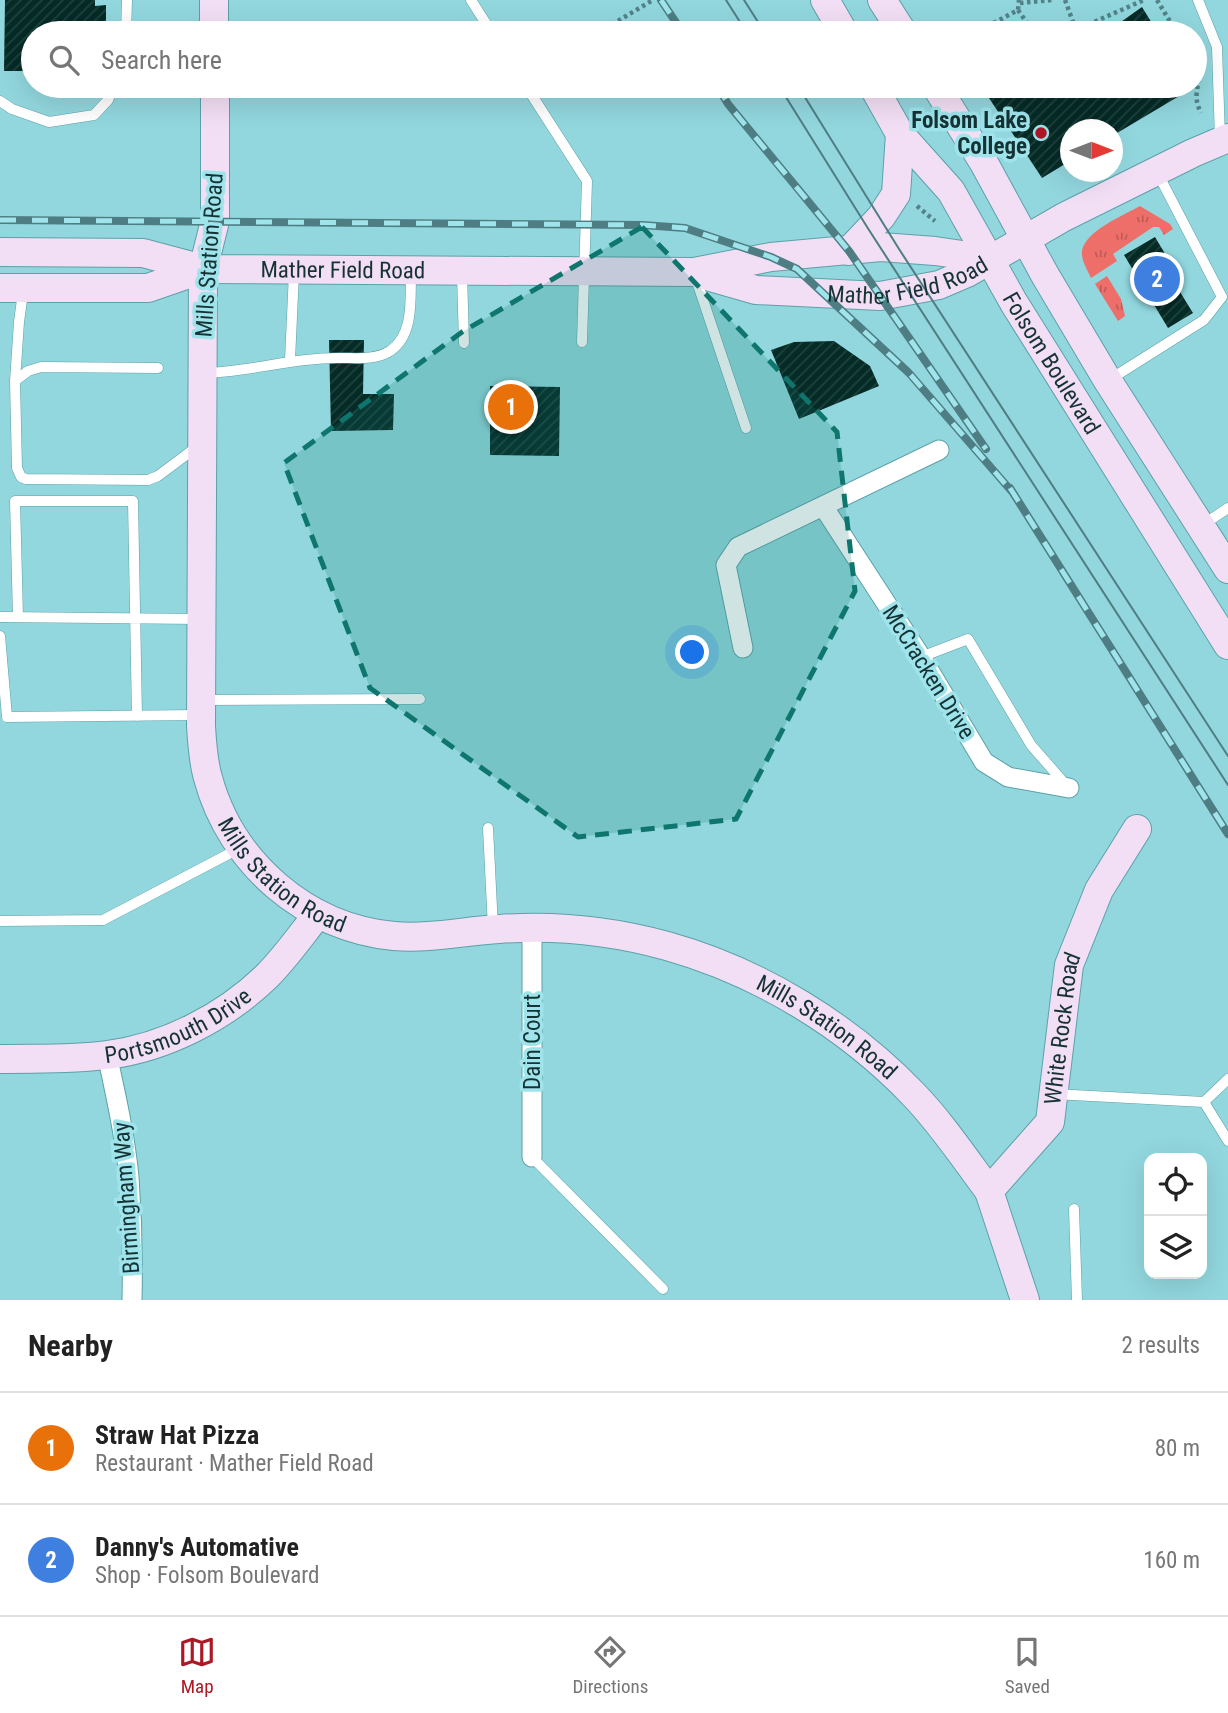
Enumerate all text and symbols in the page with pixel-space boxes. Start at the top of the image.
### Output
search box [21,21,1207,98]
icon: search [45,41,83,79]
text: Search here [101,45,222,75]
place label: Folsom Lake College [911,107,1027,160]
north arrow [1060,119,1123,182]
marker: Folsom Lake College [1033,125,1049,141]
street label: Mills Station Road [190,172,229,338]
street label: Mather Field Road [827,251,993,310]
pin: 2 [1134,253,1180,305]
street label: Mather Field Road [260,256,425,284]
street label: Folsom Boulevard [997,288,1106,439]
pin: 1 [488,381,534,433]
street label: McCracken Drive [877,600,980,744]
your location [675,635,709,669]
street label: Mills Station Road [212,813,350,939]
street label: White Rock Road [1039,949,1087,1106]
street label: Mills Station Road [752,970,902,1085]
street label: Portsmouth Drive [103,983,257,1069]
street label: Dain Court [519,994,546,1090]
street label: Birmingham Way [108,1121,145,1275]
map controls [1144,1153,1207,1279]
button: locate [1144,1153,1207,1216]
button: layers [1144,1216,1207,1279]
text: Nearby [28,1328,113,1363]
text: 2 results [1122,1332,1200,1359]
text: Straw Hat Pizza [95,1420,259,1450]
text: 1 [45,1435,57,1462]
text: 80 m [1155,1435,1200,1462]
text: Restaurant · Mather Field Road [95,1450,374,1477]
text: Danny's Automative [95,1532,299,1562]
text: 2 [45,1547,57,1574]
text: 160 m [1143,1547,1200,1574]
text: Shop · Folsom Boulevard [95,1562,319,1589]
tab: Map [178,1633,216,1698]
tab: Directions [572,1633,648,1698]
tab: Saved [1005,1633,1050,1698]

